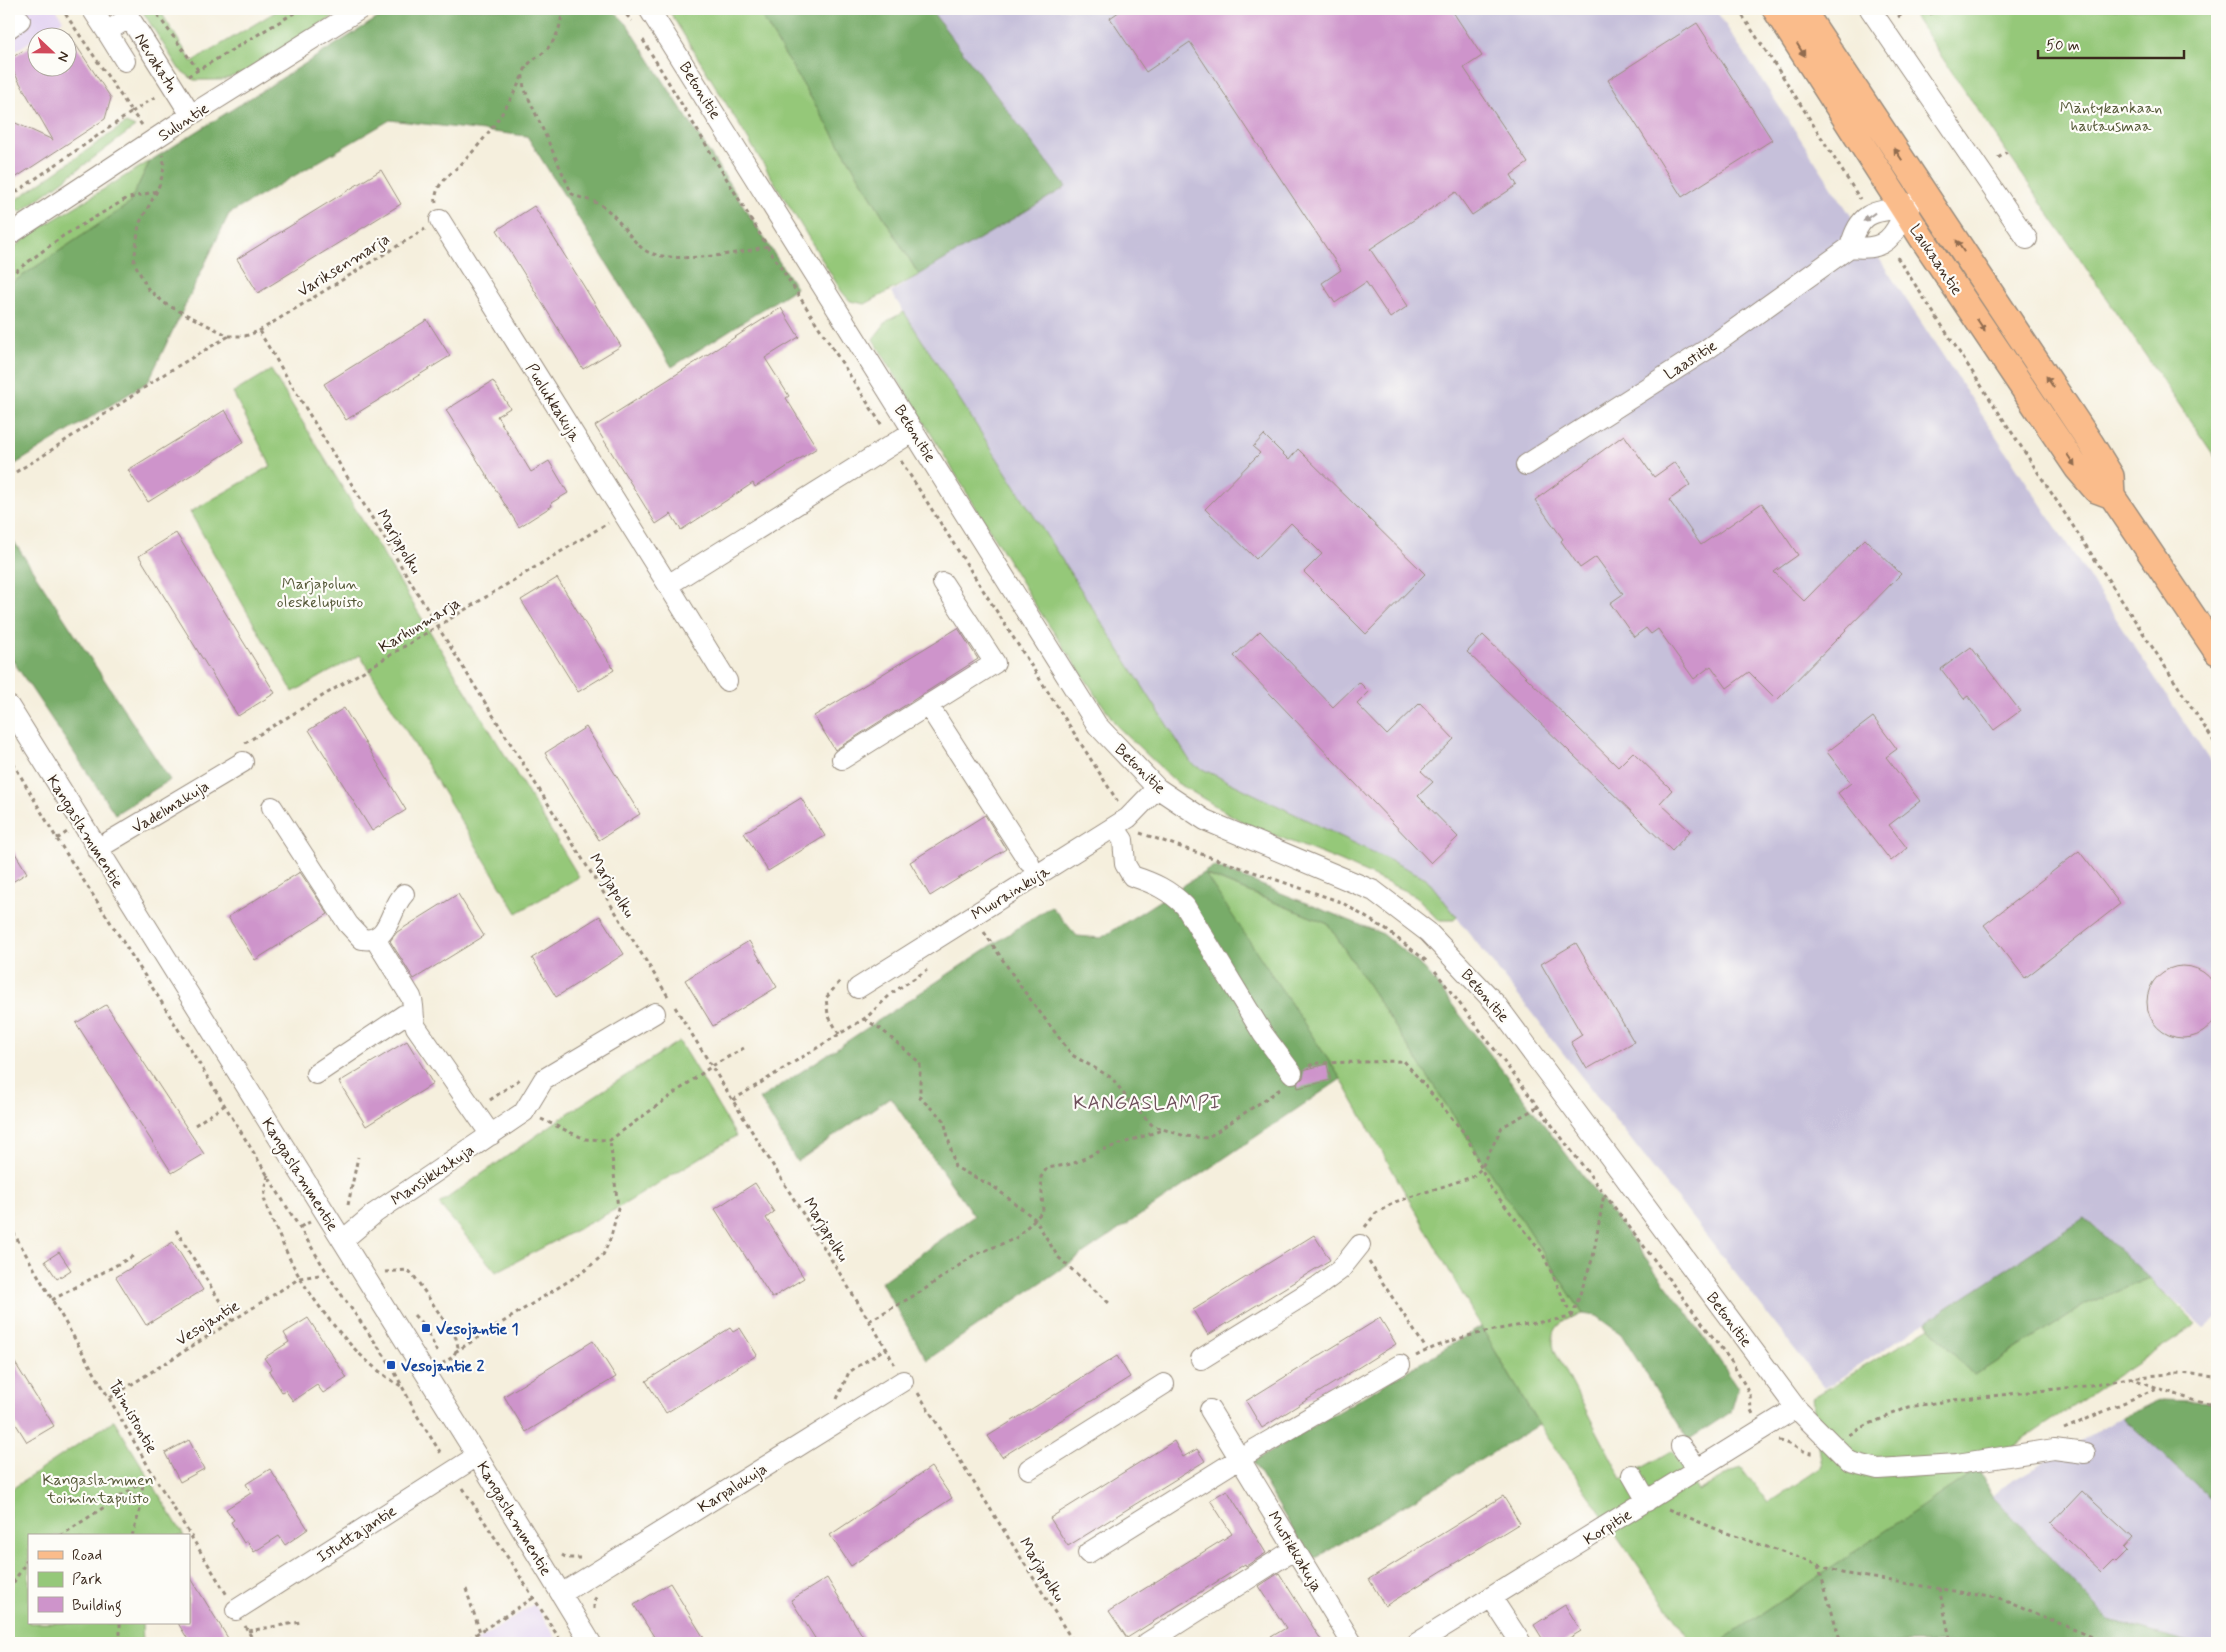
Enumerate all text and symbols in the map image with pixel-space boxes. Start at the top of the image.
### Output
north arrow [28,28,78,78]
scale bar [2038,28,2185,60]
street label: Nevakatu [129,29,182,97]
text: 50 m [2046,36,2080,56]
one-way arrow [1796,43,1805,57]
text: N [53,49,73,64]
street label: Betonitie [674,58,726,124]
street label: Suluntie [154,98,213,146]
park label: Mäntykankaan hautausmaa [2060,98,2162,137]
one-way arrow [1893,147,1902,160]
one-way arrow [1862,212,1876,222]
street label: Laukaantie [1904,220,1967,299]
street label: Variksenmarja [294,228,394,302]
one-way arrow [1955,239,1965,253]
one-way arrow [1976,318,1986,332]
street label: Laastitie [1660,335,1721,385]
street label: Puolukkakuja [520,360,585,446]
one-way arrow [2045,375,2054,388]
street label: Betonitie [889,401,941,467]
one-way arrow [2067,453,2076,466]
street label: Marjapolku [371,506,426,578]
park label: Marjapolun oleskelupuisto [277,574,363,613]
street label: Karhunmarja [375,593,464,658]
street label: Betonitie [1110,739,1170,799]
street label: Kangaslammentie [41,771,128,893]
street label: Vadelmakuja [128,776,214,839]
street label: Marjapolku [584,850,640,922]
street label: Muurainkuja [968,861,1054,926]
street label: Betonitie [1456,965,1514,1027]
district label: KANGASLAMPI [1073,1091,1221,1116]
street label: Kangaslammentie [256,1114,343,1236]
street label: Mansikkakuja [387,1140,479,1211]
street label: Marjapolku [798,1194,854,1266]
street label: Betonitie [1701,1288,1756,1352]
street label: Vesojantie [172,1295,244,1351]
place label: Vesojantie 1 [436,1319,519,1340]
marker: Vesojantie 1 [420,1322,432,1334]
place label: Vesojantie 2 [401,1356,485,1377]
marker: Vesojantie 2 [385,1359,397,1371]
street label: Taimistontie [103,1376,162,1457]
street label: Kangaslammentie [470,1458,556,1580]
street label: Karpalokuja [694,1459,772,1518]
park label: Kangaslammen toimintapuisto [42,1470,154,1509]
street label: Istuttajantie [313,1501,401,1568]
street label: Korpitie [1580,1504,1636,1550]
street label: Mustikkakuja [1262,1508,1327,1596]
legend [28,1534,190,1624]
street label: Marjapolku [1014,1534,1070,1606]
text: Road [72,1546,102,1566]
text: Park [72,1570,102,1590]
text: Building [72,1596,122,1617]

